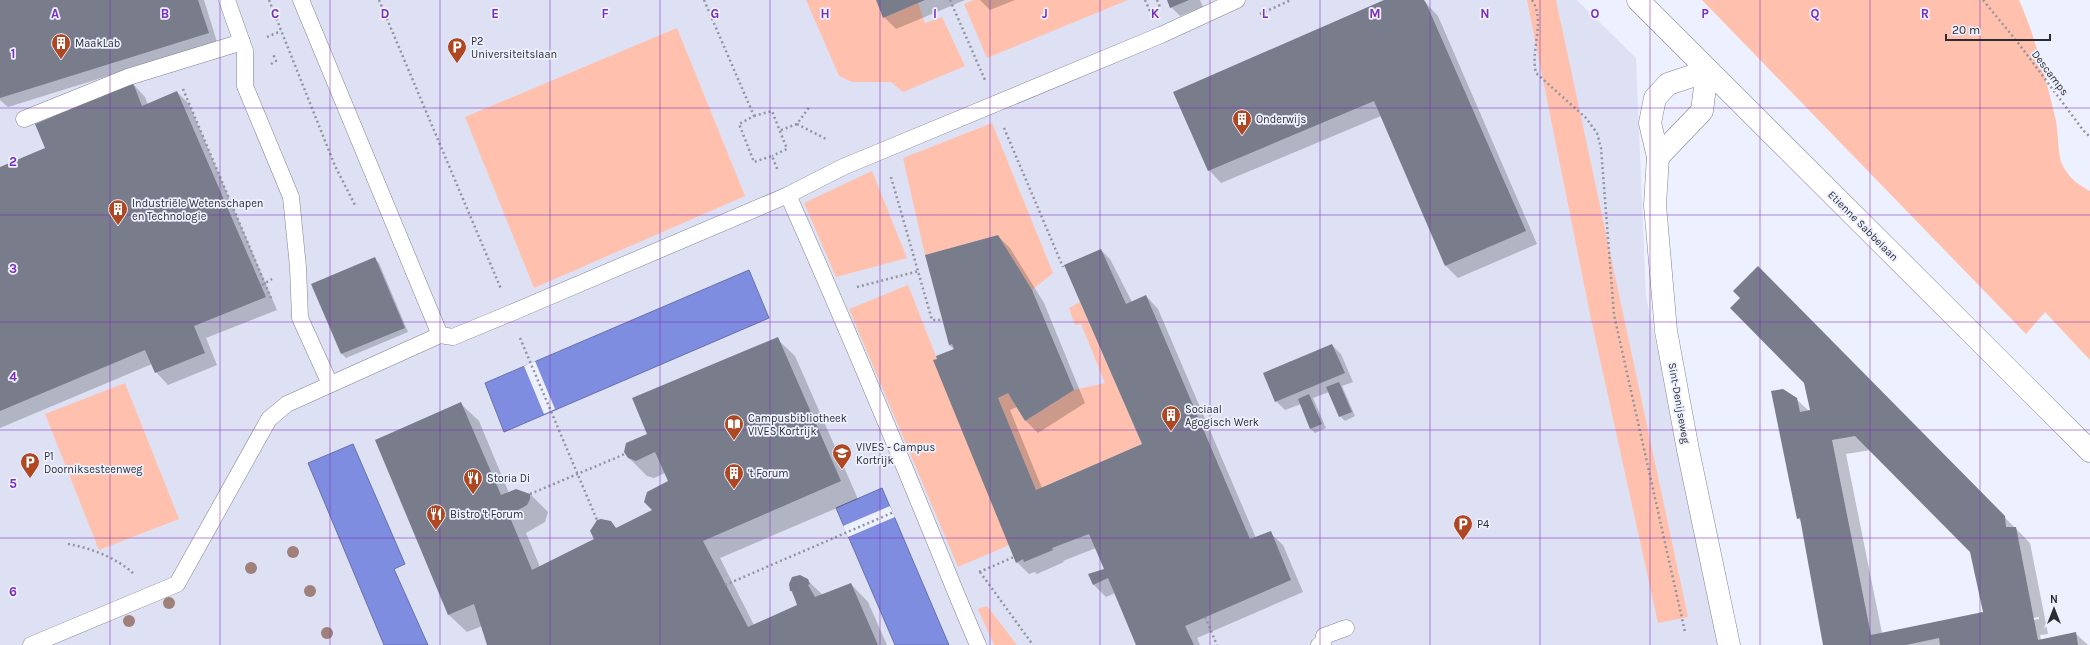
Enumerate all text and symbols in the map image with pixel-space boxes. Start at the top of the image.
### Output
text: A [51,6,59,21]
text: B [161,6,169,21]
text: C [271,6,279,21]
text: D [381,6,390,21]
text: E [491,6,499,21]
text: F [601,6,609,21]
text: G [711,6,719,21]
text: H [820,6,830,21]
text: I [933,6,937,21]
text: J [1042,6,1048,21]
text: K [1151,6,1160,21]
text: L [1262,6,1269,21]
text: M [1369,6,1381,21]
text: N [1480,6,1490,21]
text: O [1591,6,1600,21]
text: P [1701,6,1709,21]
text: Q [1811,6,1820,21]
text: R [1921,6,1929,21]
scale bar [1946,16,2050,42]
text: 20 m [1952,23,1980,37]
building icon: MaakLab [50,32,72,60]
place label: P2 Universiteitslaan [471,35,557,61]
parking icon: P2 Universiteitslaan [446,36,468,64]
place label: MaakLab [75,37,120,50]
text: 1 [11,46,15,61]
street label: Descamps [2029,48,2071,98]
building icon: Onderwijs [1231,108,1253,136]
place label: Onderwijs [1256,113,1307,126]
text: 2 [9,154,17,169]
street label: Etienne Sabbelaan [1825,188,1901,264]
place label: Industriële Wetenschapen en Technologie [132,197,263,223]
building icon: Industriële Wetenschapen en Technologie [107,198,129,226]
text: 3 [9,261,17,276]
street label: Sint-Denijseweg [1665,361,1693,445]
text: 4 [9,369,17,384]
place label: Sociaal Agogisch Werk [1185,403,1259,429]
building icon: Sociaal Agogisch Werk [1160,404,1182,432]
place label: Campusbibliotheek VIVES Kortrijk [748,412,847,438]
library icon: Campusbibliotheek VIVES Kortrijk [723,413,745,441]
place label: VIVES - Campus Kortrijk [856,441,936,467]
school or university icon: VIVES - Campus Kortrijk [831,442,853,470]
place label: P1 Doorniksesteenweg [44,450,143,476]
parking icon: P1 Doorniksesteenweg [19,451,41,479]
building icon: 't Forum [723,462,745,490]
restaurant icon: Storia Di [462,467,484,495]
place label: 't Forum [748,467,789,480]
place label: Storia Di [487,472,530,485]
text: 5 [9,476,17,491]
restaurant icon: Bistro 't Forum [425,503,447,531]
place label: Bistro 't Forum [450,508,523,521]
parking icon: P4 [1452,513,1474,541]
place label: P4 [1477,518,1489,531]
text: 6 [9,584,17,599]
north arrow [2034,589,2074,629]
text: N [2050,593,2058,606]

